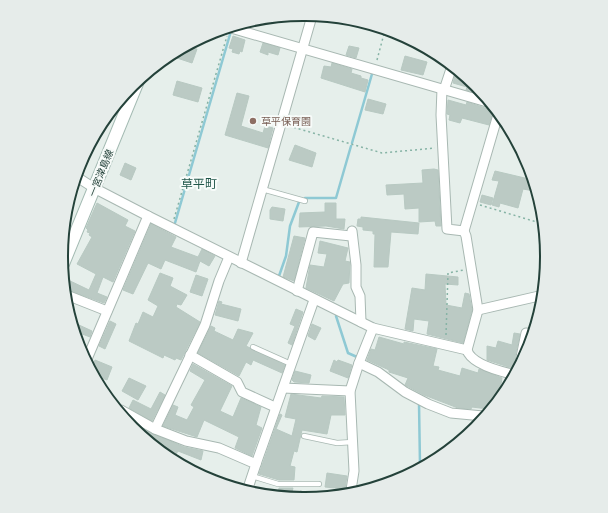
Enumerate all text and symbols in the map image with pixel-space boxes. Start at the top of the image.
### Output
place label: 草平保育園 [261,114,311,129]
marker: 草平保育園 [248,116,258,126]
street label: 一宮津島線 [85,147,117,199]
district label: 草平町 [181,175,217,192]

